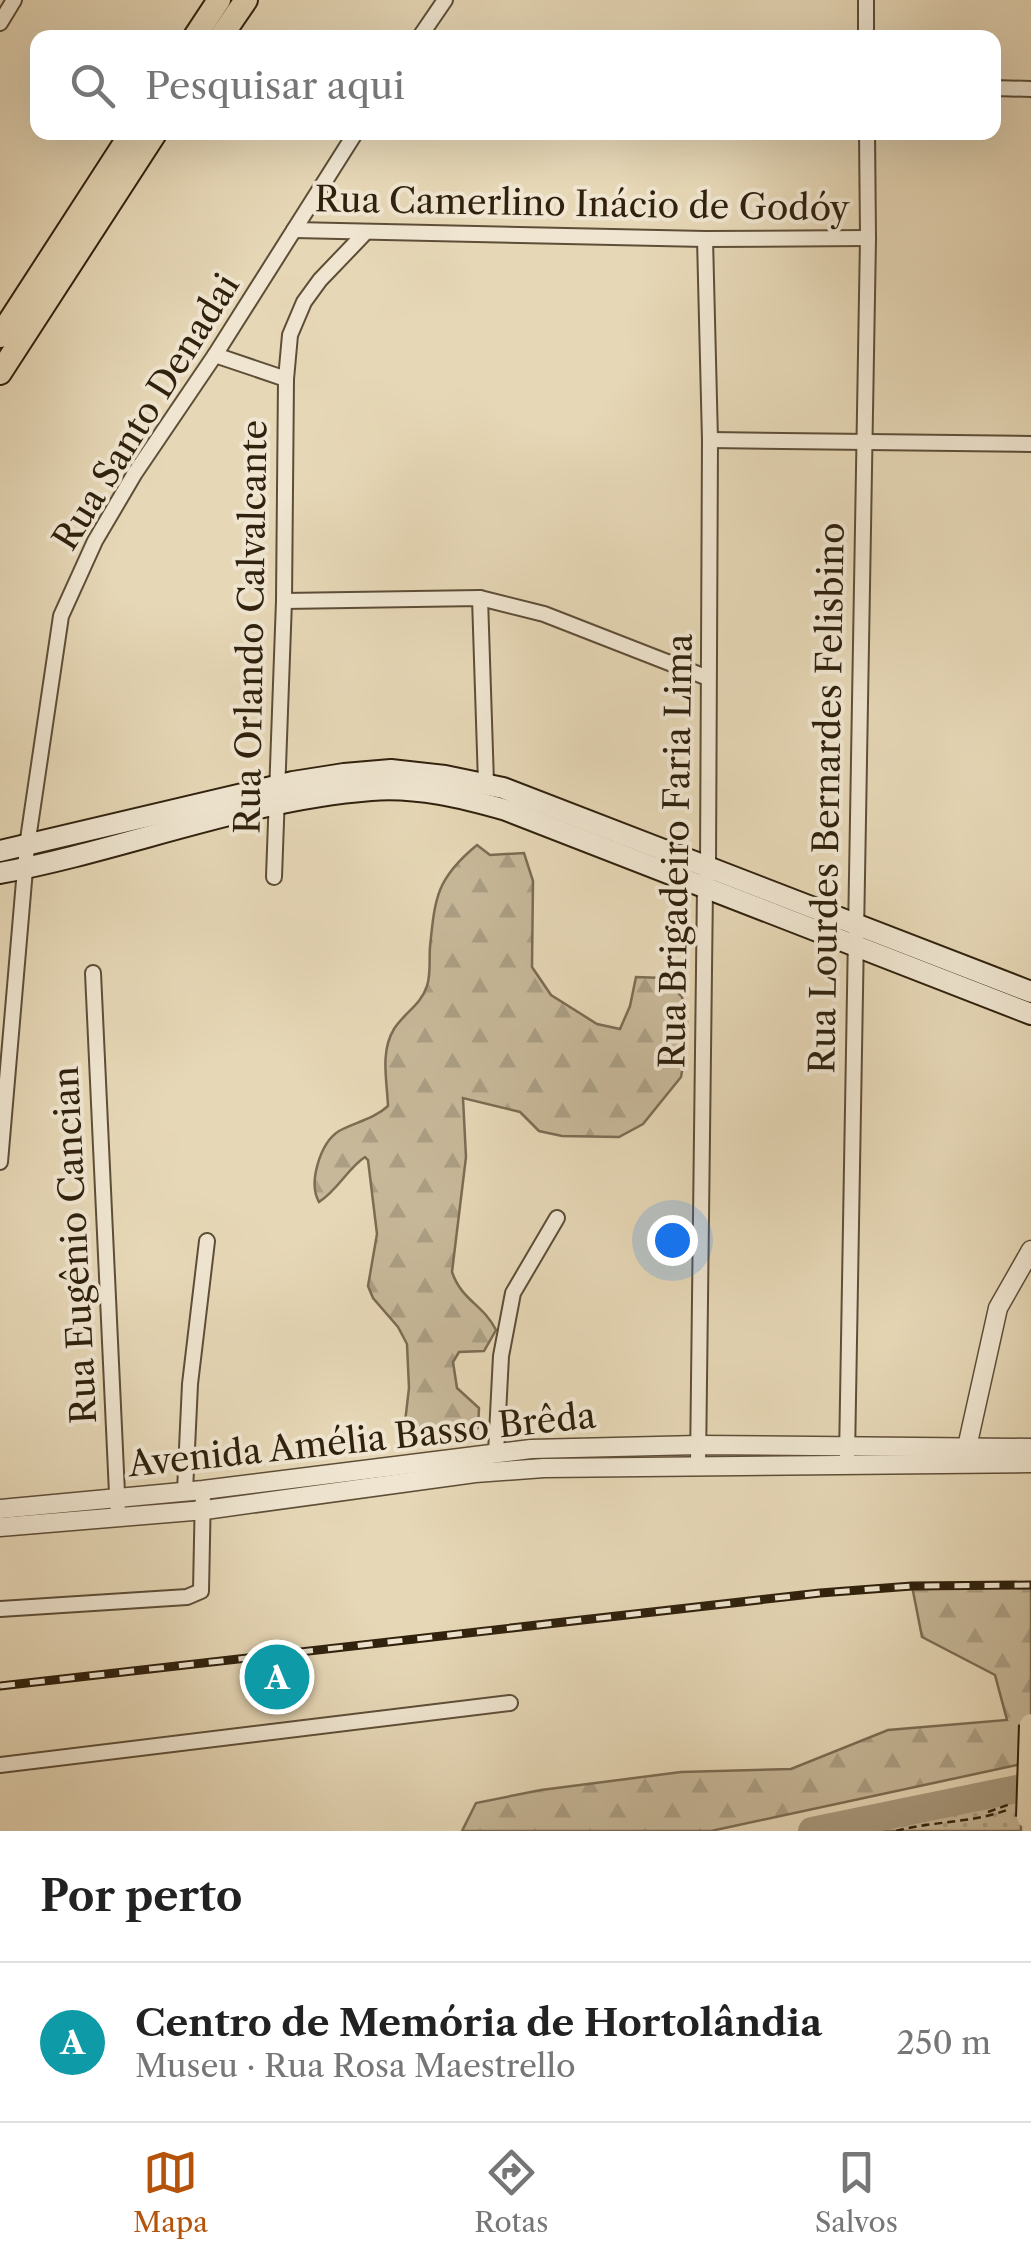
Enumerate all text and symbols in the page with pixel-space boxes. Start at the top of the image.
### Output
search box [30,30,1001,140]
icon: search [65,58,120,113]
text: Pesquisar aqui [145,62,405,109]
street label: Rua Camerlino Inácio de Godóy [314,177,850,230]
street label: Rua Santo Denadai [43,266,248,558]
street label: Rua Orlando Calvalcante [225,420,276,834]
street label: Rua Lourdes Bernardes Felisbino [800,522,853,1074]
street label: Rua Brigadeiro Faria Lima [650,633,701,1069]
street label: Rua Eugênio Cancian [44,1065,105,1425]
your location [647,1215,698,1266]
street label: Avenida Amélia Basso Brêda [125,1394,598,1486]
pin: A [244,1640,310,1714]
text: Por perto [40,1870,243,1922]
text: Centro de Memória de Hortolândia [135,1999,822,2046]
text: A [60,2023,85,2062]
text: 250 m [897,2023,991,2062]
text: Museu · Rua Rosa Maestrello [135,2046,576,2085]
tab: Mapa [133,2145,208,2239]
tab: Rotas [474,2145,548,2239]
tab: Salvos [815,2145,898,2239]

